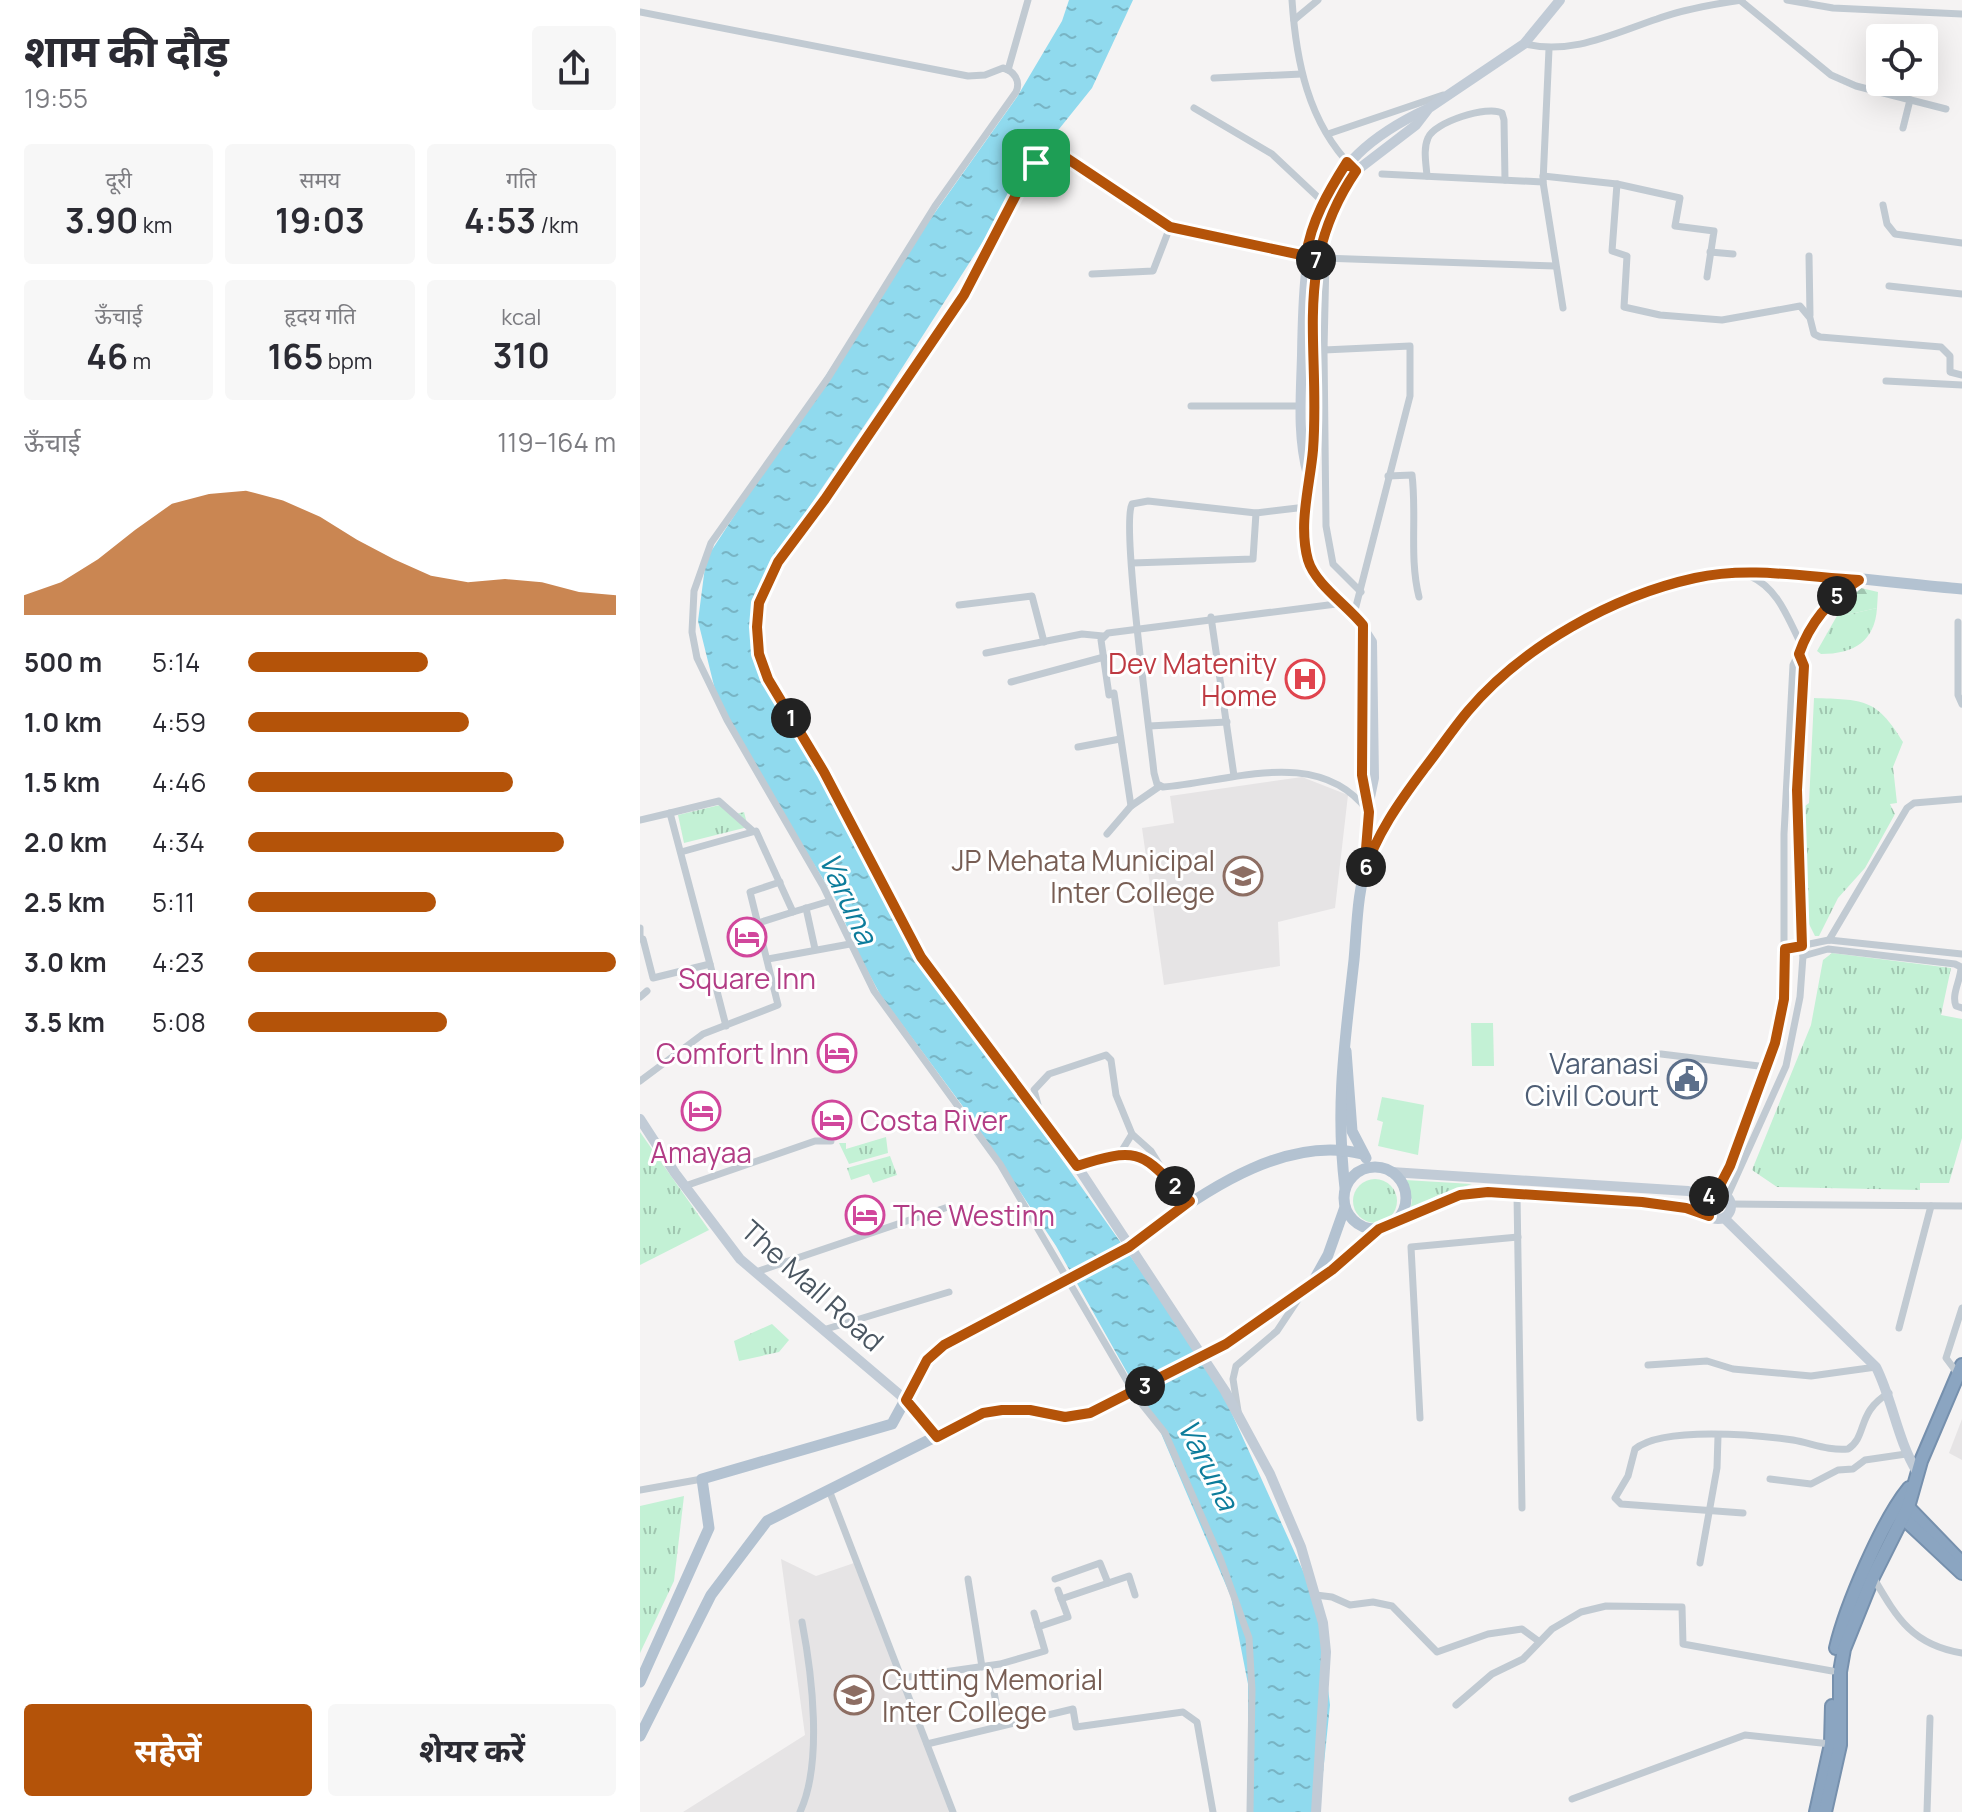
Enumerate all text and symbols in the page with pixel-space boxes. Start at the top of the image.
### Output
text: शाम की दौड़ [24,20,229,80]
map controls [1866,24,1938,96]
button: locate [1866,24,1938,96]
button: share [532,26,616,110]
text: 19:55 [24,80,88,116]
pin [1002,129,1070,197]
icon: arrive [1014,141,1058,185]
text: दूरी [105,165,132,195]
text: समय [300,165,340,195]
text: गति [506,165,537,195]
text: 3.90 [65,197,138,243]
text: 19:03 [275,197,365,243]
text: 4:53 [464,197,536,243]
text: km [138,210,172,240]
text: /km [536,210,579,240]
pin: 7 [1296,240,1336,280]
text: 7 [1310,245,1322,275]
text: ऊँचाई [95,301,143,331]
text: हृदय गति [284,301,356,331]
text: kcal [501,302,541,332]
text: 310 [493,332,550,378]
text: 46 [86,333,128,379]
text: 165 [267,333,323,379]
text: m [128,346,151,376]
text: bpm [323,346,373,376]
text: ऊँचाई [24,424,80,460]
text: 119–164 m [497,424,616,460]
pin: 5 [1817,576,1857,616]
text: 5 [1831,581,1843,611]
text: 500 m [24,644,102,680]
text: 5:14 [152,644,200,680]
place label: Dev Matenity Home [1108,644,1277,714]
hospital icon: Dev Matenity Home [1284,658,1326,700]
pin: 1 [771,698,811,738]
text: 1 [786,703,796,733]
text: 1.0 km [24,704,102,740]
text: 4:59 [152,704,206,740]
text: 1.5 km [24,764,100,800]
text: 4:46 [152,764,207,800]
text: 2.0 km [24,824,107,860]
text: 4:34 [152,824,205,860]
place label: JP Mehata Municipal Inter College [951,841,1215,911]
water label: Varuna [810,846,889,952]
pin: 6 [1346,847,1386,887]
text: 6 [1359,852,1373,882]
school or university icon: JP Mehata Municipal Inter College [1222,855,1264,897]
text: 2.5 km [24,884,105,920]
text: 5:11 [152,884,195,920]
hotel icon: Square Inn [726,916,768,958]
text: 3.0 km [24,944,107,980]
text: 4:23 [152,944,204,980]
place label: Square Inn [678,959,816,997]
text: 3.5 km [24,1004,105,1040]
text: 5:08 [152,1004,206,1040]
hotel icon: Comfort Inn [816,1032,858,1074]
place label: Comfort Inn [656,1034,809,1072]
place label: Varanasi Civil Court [1525,1044,1659,1114]
public building icon: Varanasi Civil Court [1666,1058,1708,1100]
hotel icon: Amayaa [680,1090,722,1132]
hotel icon: Costa River [811,1099,853,1141]
place label: Costa River [860,1101,1008,1139]
place label: Amayaa [650,1133,752,1171]
pin: 2 [1155,1166,1195,1206]
text: 2 [1168,1171,1182,1201]
pin: 4 [1689,1176,1729,1216]
text: 4 [1702,1181,1716,1211]
hotel icon: The Westinn [844,1194,886,1236]
place label: The Westinn [893,1196,1055,1234]
street label: The Mall Road [734,1211,892,1359]
pin: 3 [1125,1366,1165,1406]
text: 3 [1139,1371,1151,1401]
water label: Varuna [1169,1412,1250,1518]
place label: Cutting Memorial Inter College [882,1660,1103,1730]
school or university icon: Cutting Memorial Inter College [833,1674,875,1716]
button: सहेजें [24,1704,312,1796]
button: शेयर करें [328,1704,616,1796]

